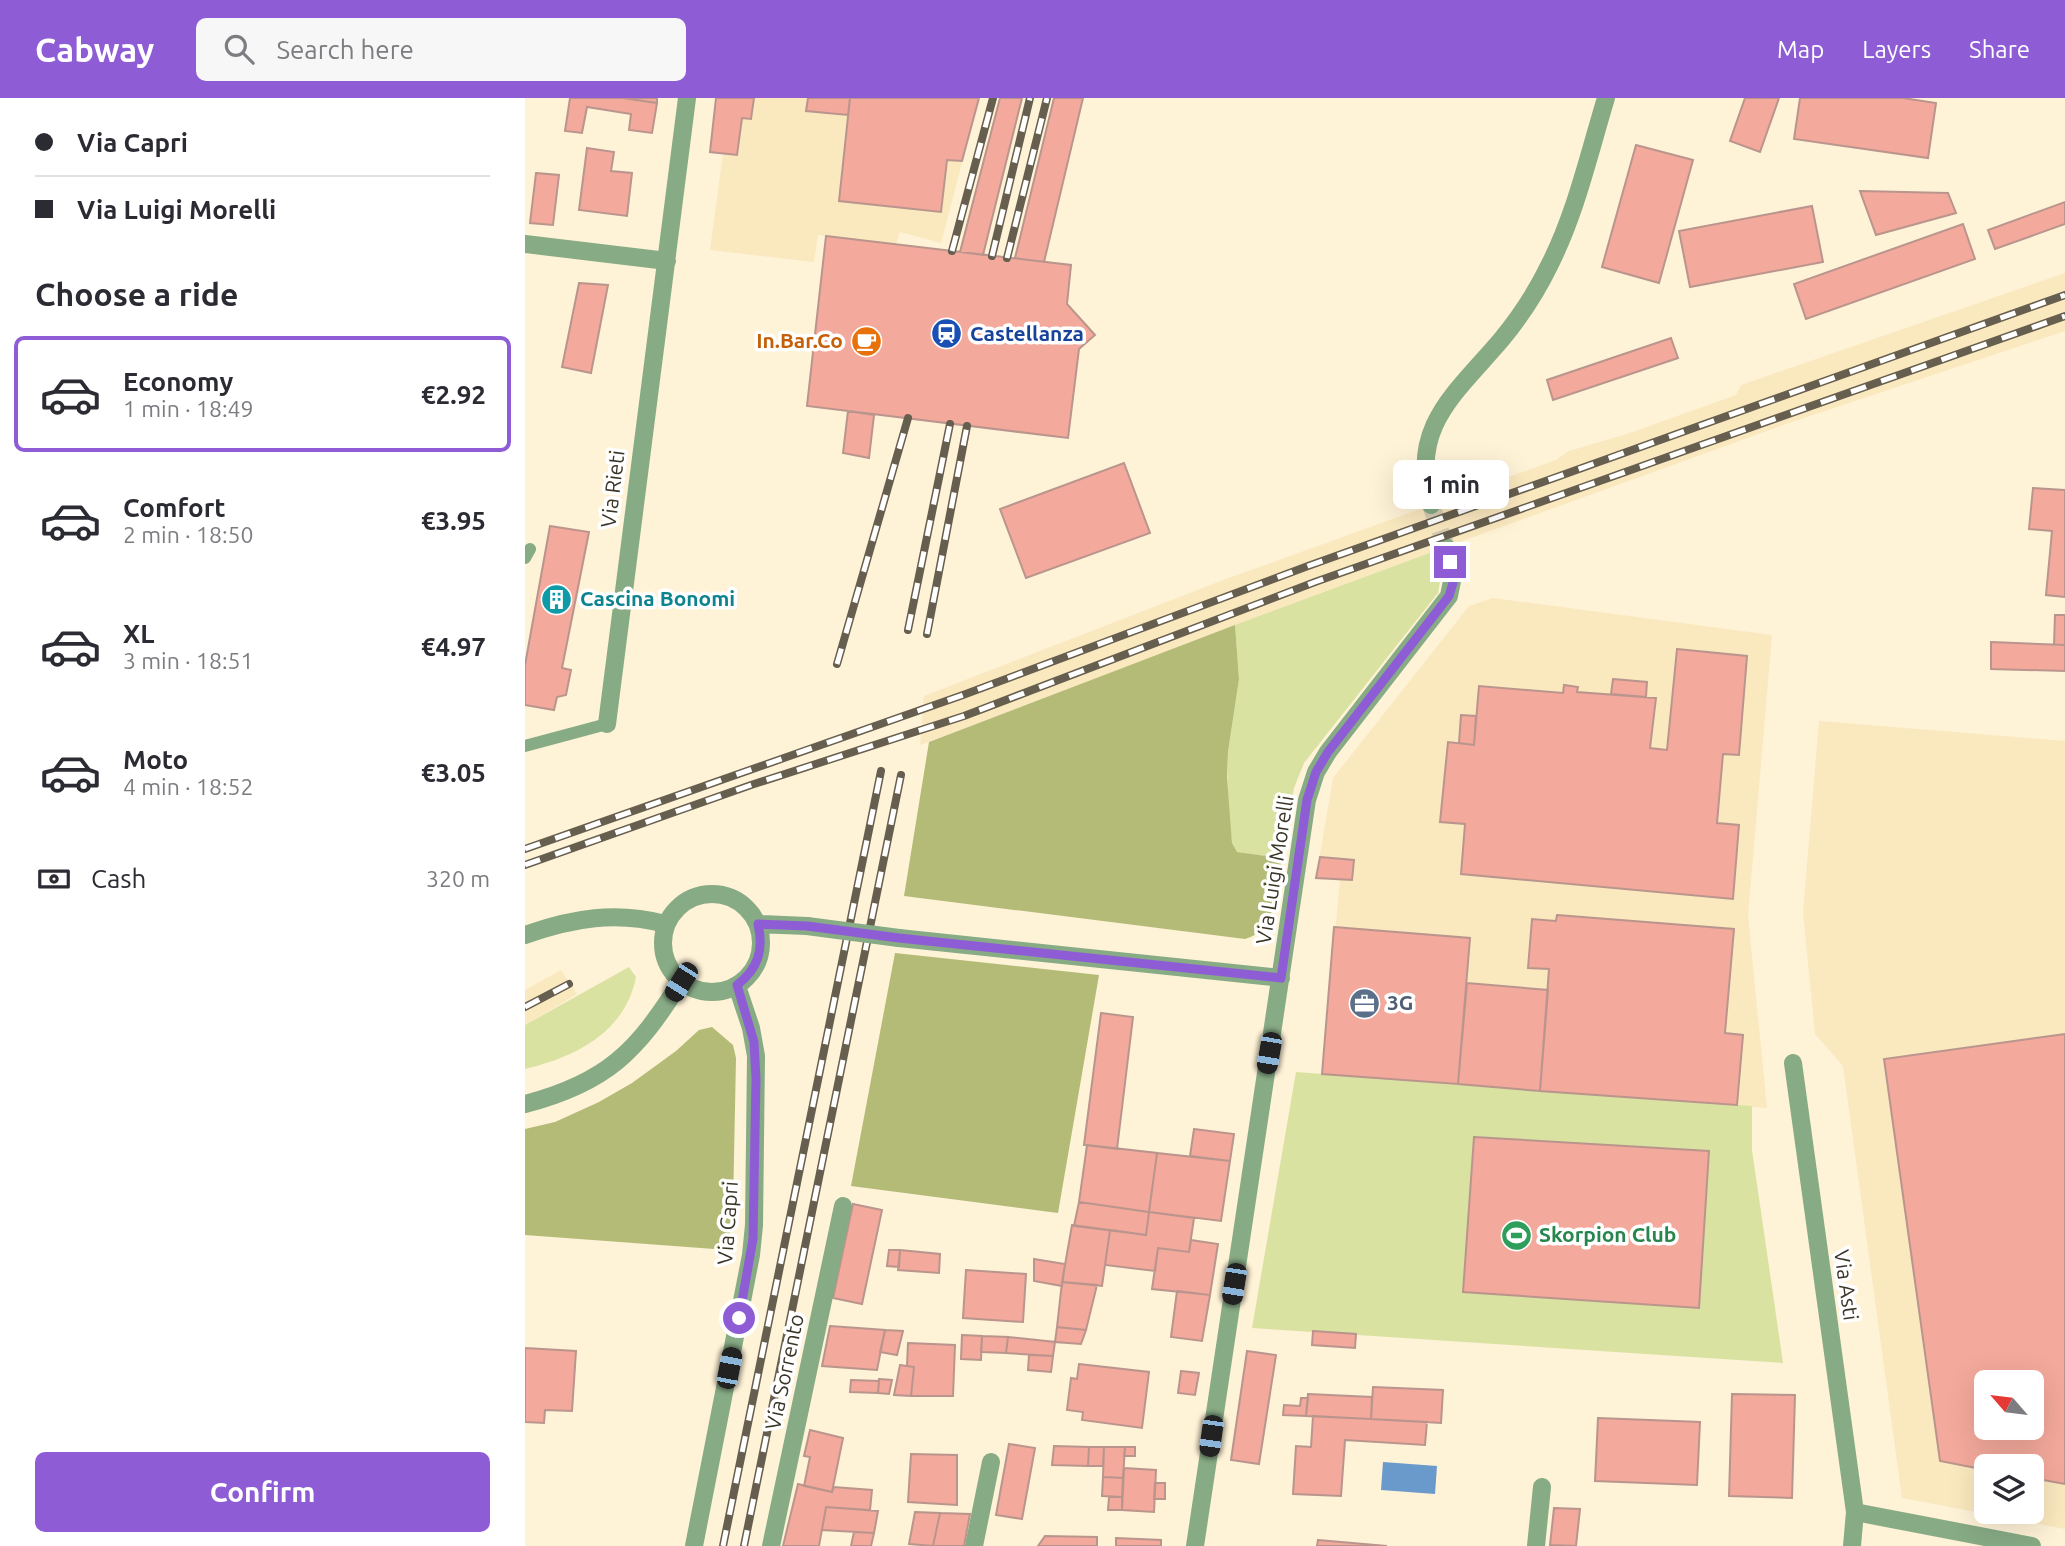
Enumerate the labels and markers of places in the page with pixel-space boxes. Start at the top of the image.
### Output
station icon: Castellanza [930,317,964,351]
place label: Castellanza [970,321,1084,345]
cafe icon: In.Bar.Co [849,324,883,358]
place label: In.Bar.Co [756,328,843,352]
building icon: Cascina Bonomi [540,582,574,616]
place label: Cascina Bonomi [580,586,735,610]
office icon: 3G [1347,986,1381,1020]
place label: 3G [1387,990,1413,1014]
sports icon: Skorpion Club [1499,1218,1533,1252]
place label: Skorpion Club [1539,1222,1676,1246]

